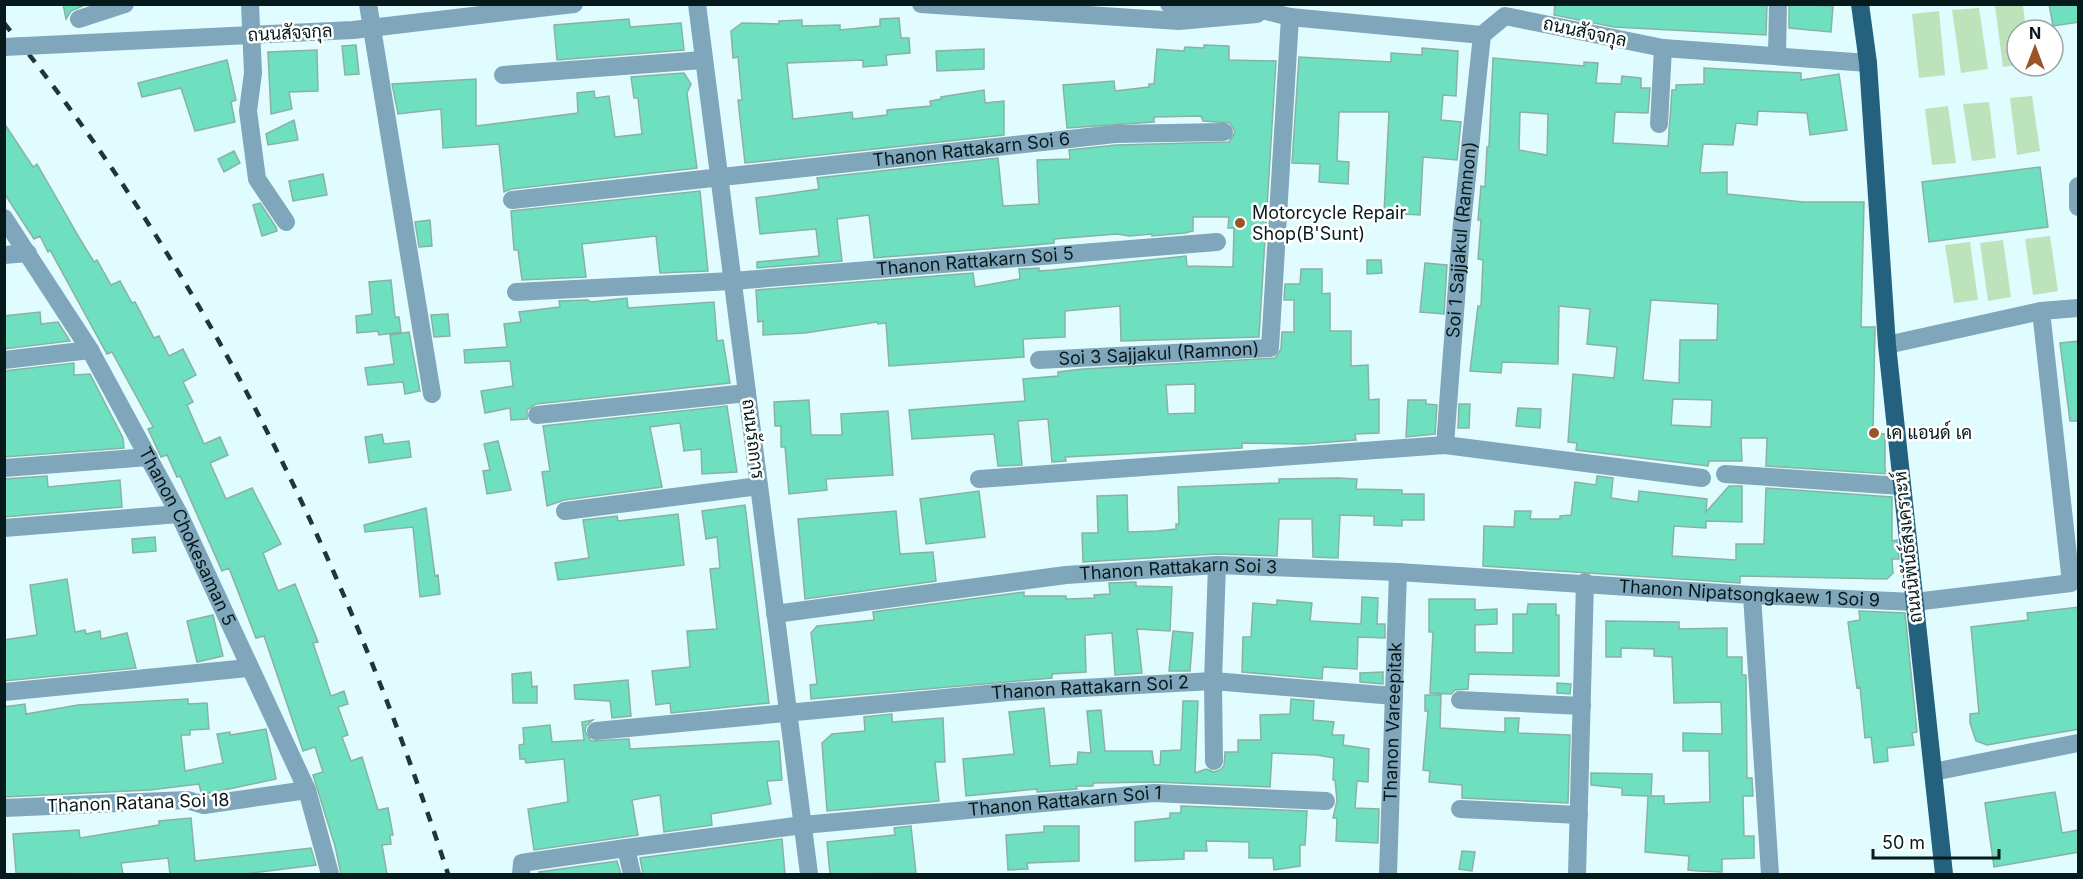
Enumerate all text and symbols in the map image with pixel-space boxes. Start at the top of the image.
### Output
street label: ถนนสัจจกุล [1541,12,1629,53]
north arrow [2005,18,2065,78]
street label: ถนนสัจจกุล [247,20,333,47]
text: N [2029,23,2041,43]
street label: Thanon Rattakarn Soi 6 [871,128,1071,170]
street label: Soi 1 Sajjakul (Ramnon) [1442,140,1481,339]
place label: Motorcycle Repair Shop(B'Sunt) [1252,202,1406,244]
marker: Motorcycle Repair Shop(B'Sunt) [1233,216,1247,230]
street label: Thanon Rattakarn Soi 5 [875,243,1075,279]
street label: Soi 3 Sajjakul (Ramnon) [1058,338,1260,369]
street label: ถนนรัถการ [738,398,769,480]
place label: เค แอนด์ เค [1886,420,1972,443]
marker: เค แอนด์ เค [1867,426,1881,440]
street label: Thanon Chokesaman 5 [135,443,240,629]
street label: ถนนนิพันธ์สงเคราะห์ [1887,470,1926,624]
street label: Thanon Rattakarn Soi 3 [1078,554,1278,584]
street label: Thanon Nipatsongkaew 1 Soi 9 [1618,575,1880,610]
street label: Thanon Vareepitak [1379,642,1406,802]
street label: Thanon Rattakarn Soi 2 [990,671,1190,704]
street label: Thanon Rattakarn Soi 1 [967,782,1162,820]
street label: Thanon Ratana Soi 18 [46,789,230,816]
scale bar [1873,822,1999,860]
text: 50 m [1882,832,1925,853]

